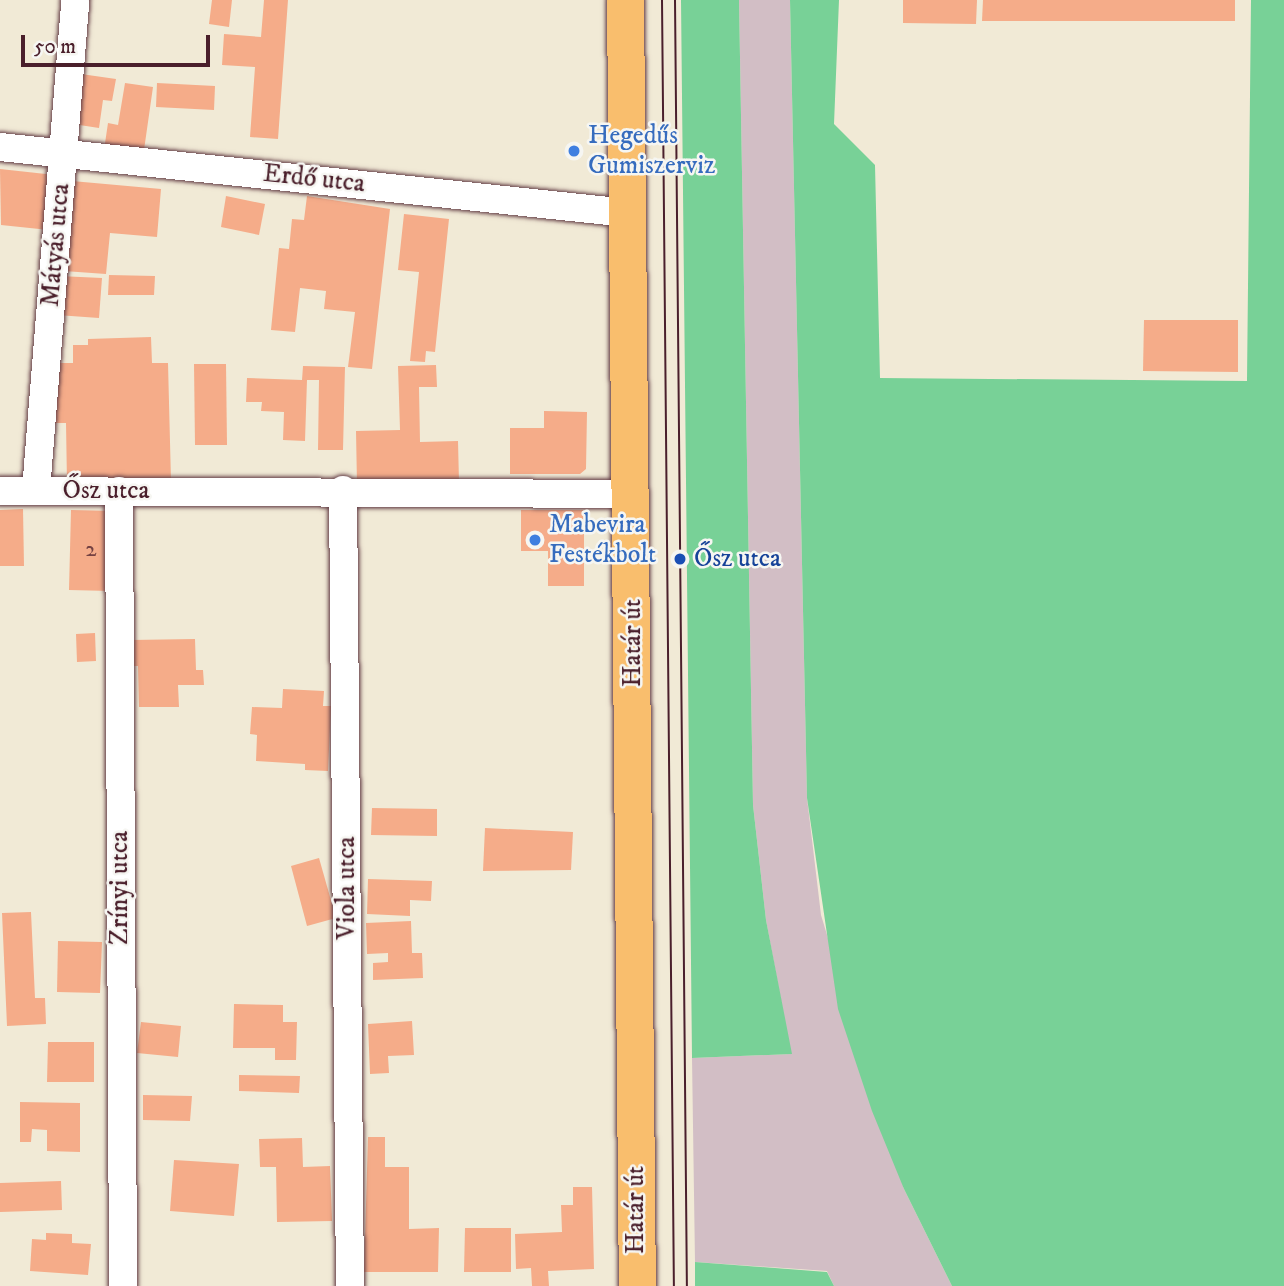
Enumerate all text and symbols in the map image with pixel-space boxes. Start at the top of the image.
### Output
scale bar [24,21,214,65]
text: 50 m [34,34,76,60]
place label: Hegedűs Gumiszerviz [588,120,715,182]
marker: Hegedűs Gumiszerviz [566,143,582,159]
street label: Erdő utca [261,158,367,200]
street label: Mátyás utca [35,182,77,308]
street label: Ősz utca [62,475,150,507]
place label: Mabevira Festékbolt [549,509,656,570]
marker: Mabevira Festékbolt [527,532,543,548]
house number: 2 [85,536,97,564]
place label: Ősz utca [694,543,781,575]
marker: Ősz utca [672,551,688,567]
street label: Határ út [617,599,649,687]
street label: Zrínyi utca [104,831,136,945]
street label: Viola utca [331,836,363,940]
street label: Határ út [620,1166,652,1254]

